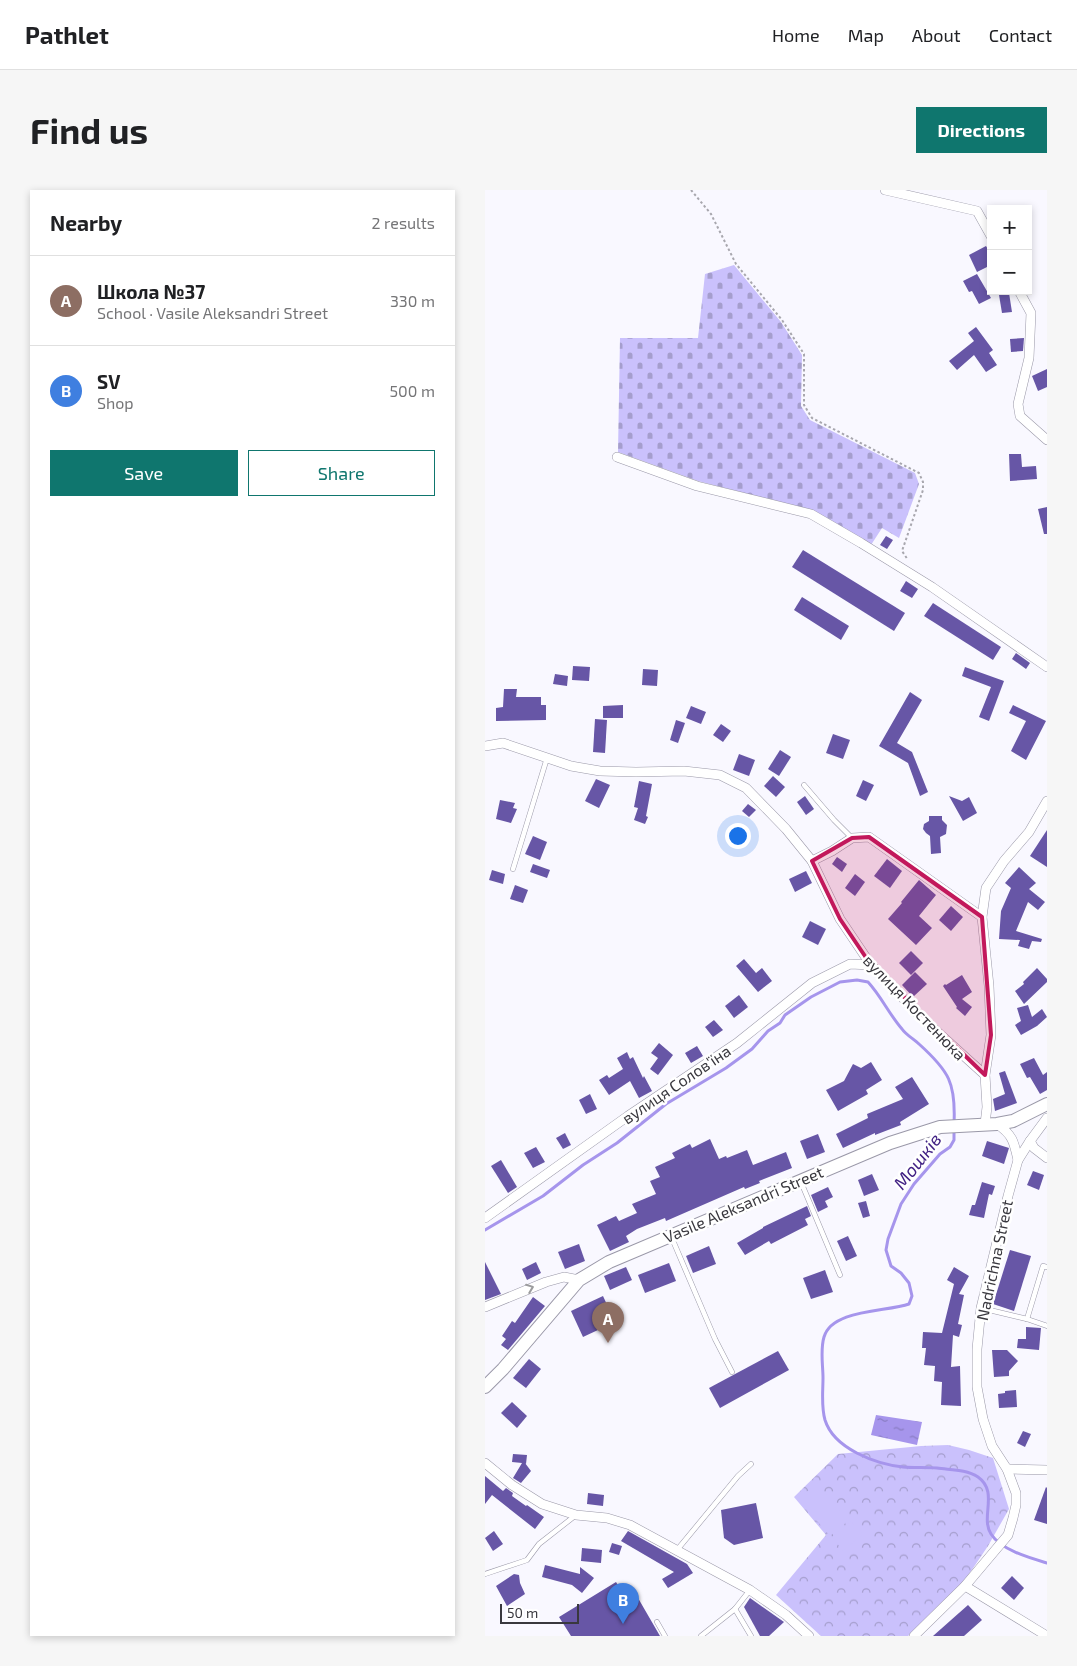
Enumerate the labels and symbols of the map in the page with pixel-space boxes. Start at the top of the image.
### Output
your location [725,823,751,849]
street label: вулиця Костенюка [859,950,970,1064]
street label: вулиця Солов'їна [618,1041,735,1128]
water label: Мошків [888,1129,946,1193]
street label: Vasile Aleksandri Street [660,1162,826,1246]
street label: Nadrichna Street [972,1198,1016,1322]
one-way arrow [525,1284,534,1295]
pin: A [592,1302,624,1343]
pin: B [607,1583,639,1624]
scale bar [500,1601,579,1624]

